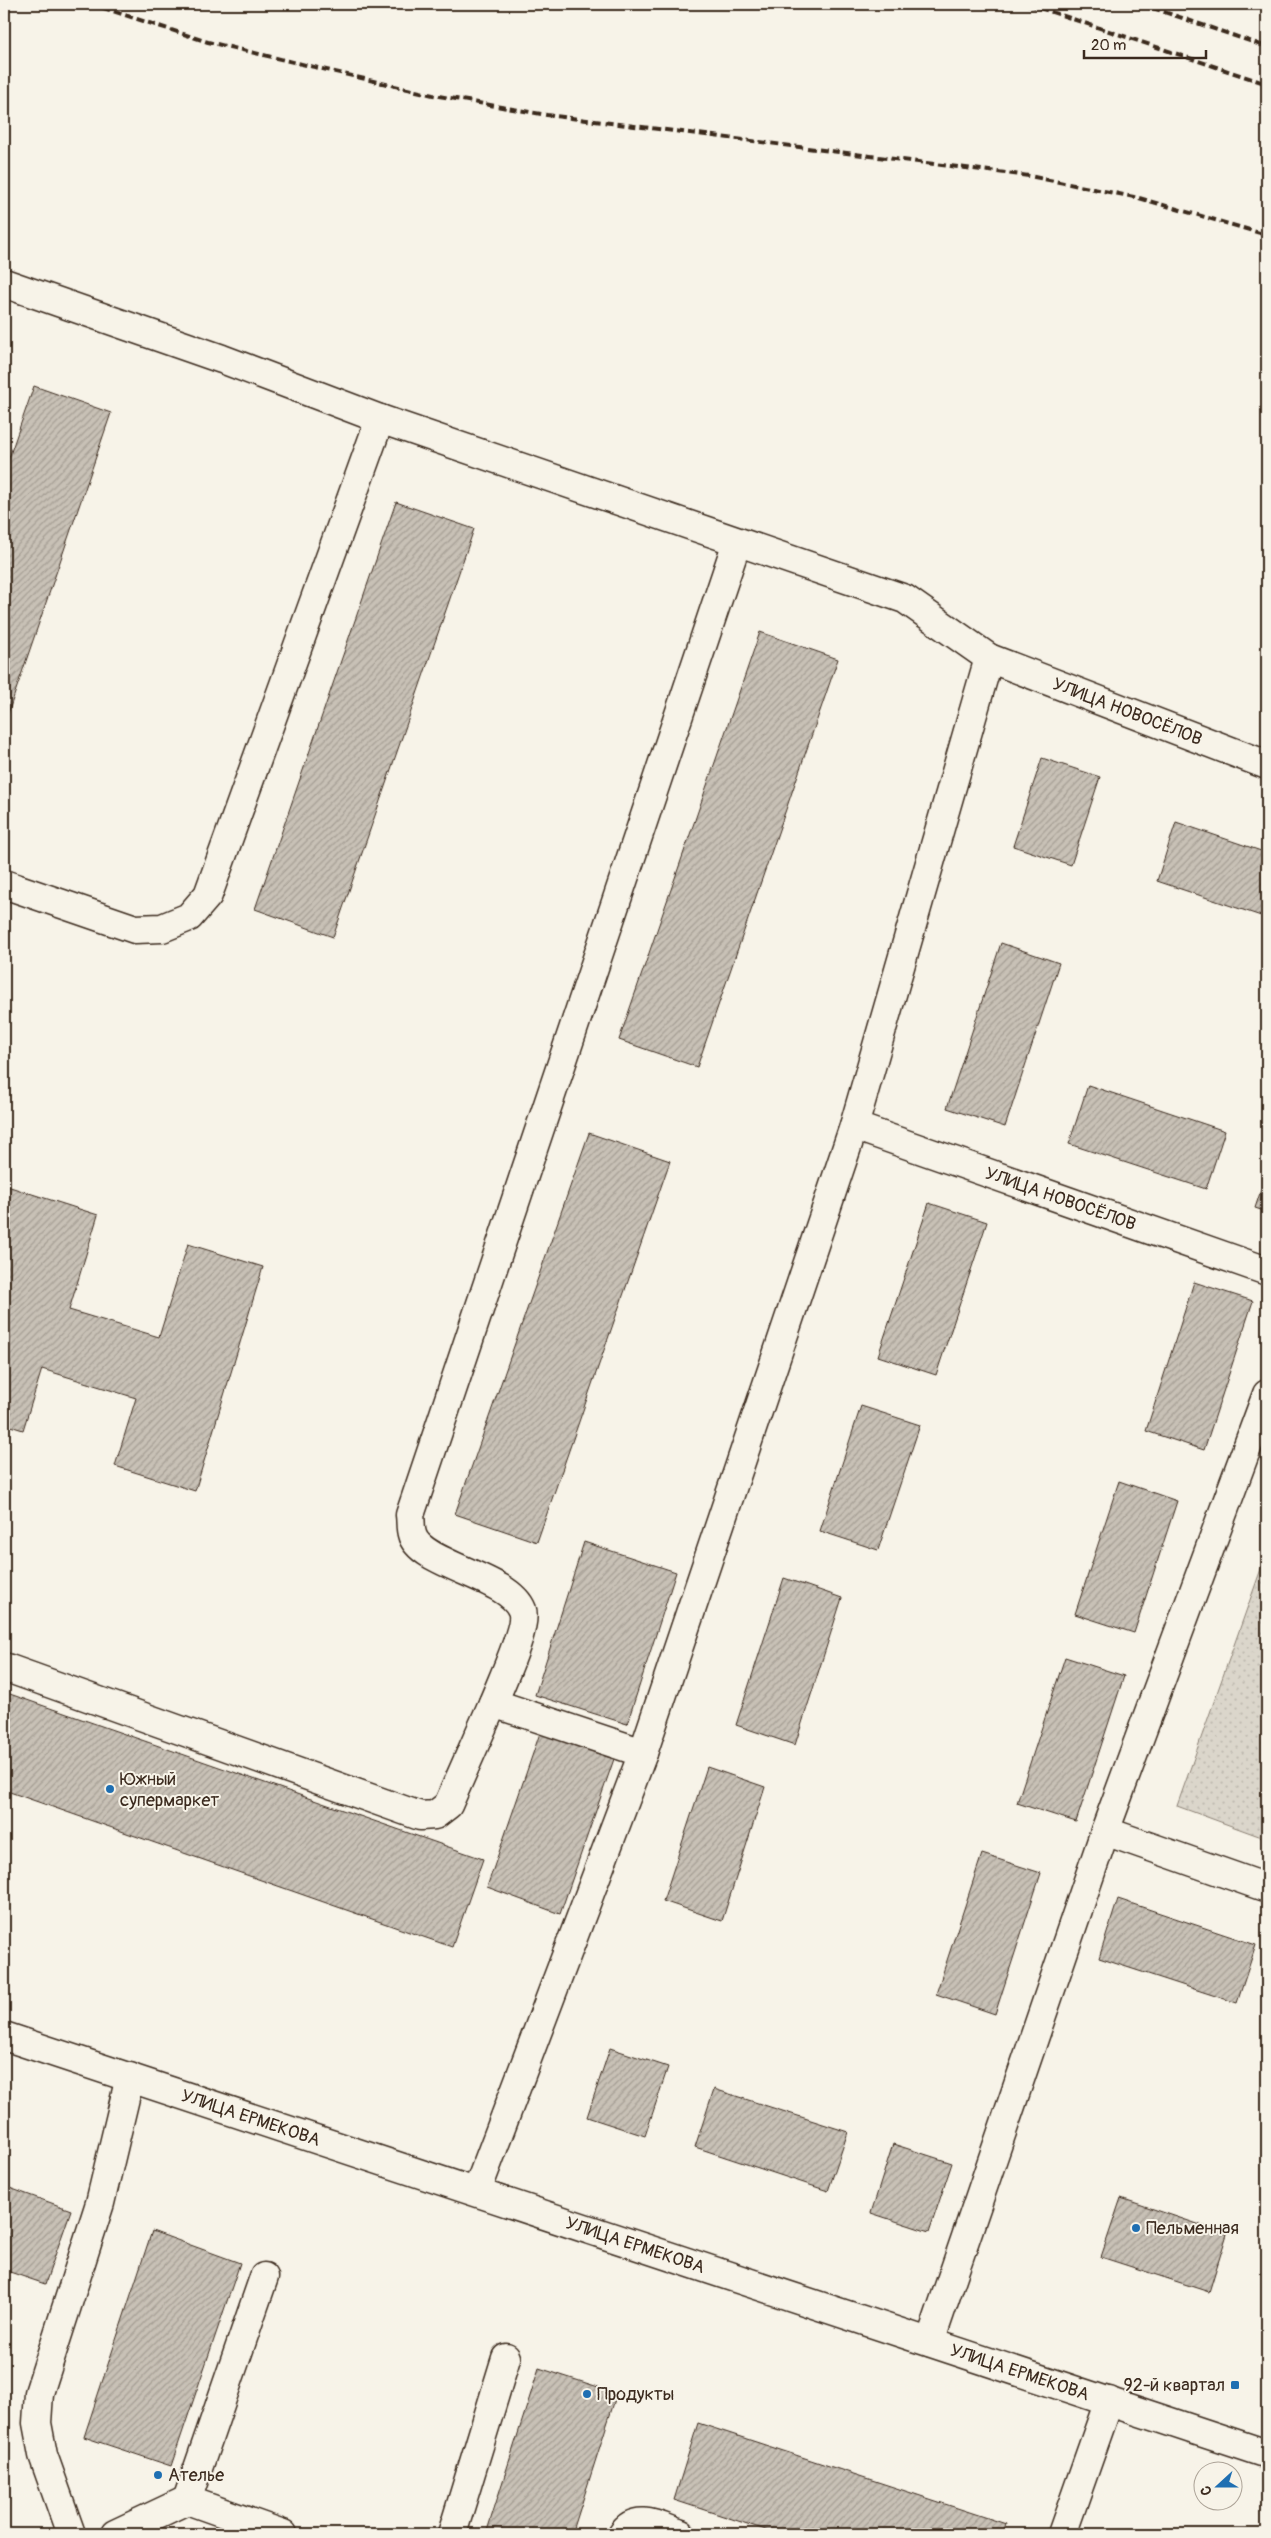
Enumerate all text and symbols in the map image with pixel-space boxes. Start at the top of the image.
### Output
scale bar [1084,28,1206,60]
text: 20 m [1091,36,1126,55]
street label: УЛИЦА НОВОСЁЛОВ [1050,672,1206,750]
street label: УЛИЦА НОВОСЁЛОВ [982,1161,1139,1236]
place label: Южный супермаркет [120,1768,219,1812]
marker: Южный супермаркет [104,1783,116,1795]
street label: УЛИЦА ЕРМЕКОВА [178,2084,324,2152]
street label: УЛИЦА ЕРМЕКОВА [563,2211,708,2279]
place label: Пельменная [1146,2217,1239,2240]
marker: Пельменная [1130,2222,1142,2234]
street label: УЛИЦА ЕРМЕКОВА [947,2338,1093,2406]
place label: 92-й квартал [1124,2374,1225,2397]
marker: 92-й квартал [1229,2379,1241,2391]
place label: Продукты [597,2383,674,2406]
marker: Продукты [581,2388,593,2400]
north arrow [1194,2460,1244,2510]
place label: Ателье [168,2464,224,2487]
marker: Ателье [152,2469,164,2481]
text: С [1197,2483,1216,2498]

